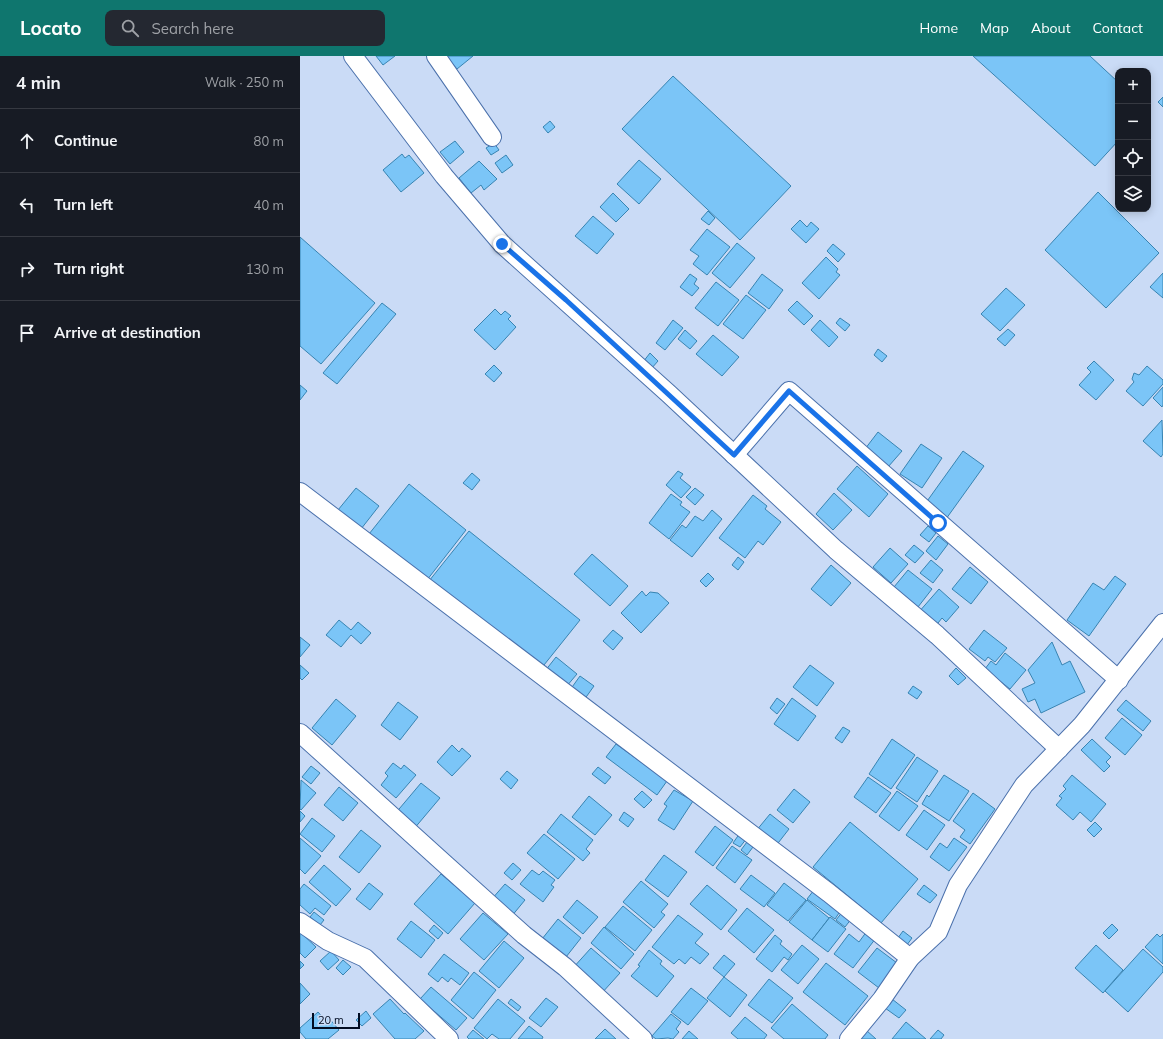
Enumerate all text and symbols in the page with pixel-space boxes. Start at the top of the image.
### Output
search box [105,10,385,46]
text: Locato [20,16,81,40]
icon: search [119,17,141,39]
text: Search here [151,19,234,38]
text: Home [919,19,958,37]
text: Map [980,19,1009,37]
text: About [1031,19,1071,37]
text: Contact [1093,19,1143,37]
map controls [1115,68,1151,212]
button: + [1115,68,1151,104]
text: 4 min [16,72,61,93]
text: Walk · 250 m [205,74,284,90]
button: − [1115,104,1151,140]
icon: ahead [16,130,38,152]
text: Continue [54,131,117,150]
text: 80 m [254,133,284,149]
button: locate [1115,140,1151,176]
button: layers [1115,176,1151,212]
icon: left [16,194,38,216]
text: Turn left [54,195,113,214]
text: 40 m [254,197,284,213]
route end [493,235,511,253]
icon: right [16,258,38,280]
text: Turn right [54,259,124,278]
text: 130 m [246,261,284,277]
icon: arrive [16,322,38,344]
text: Arrive at destination [54,323,201,342]
route start [929,514,947,532]
scale bar [312,1011,360,1030]
text: 20 m [318,1013,344,1027]

